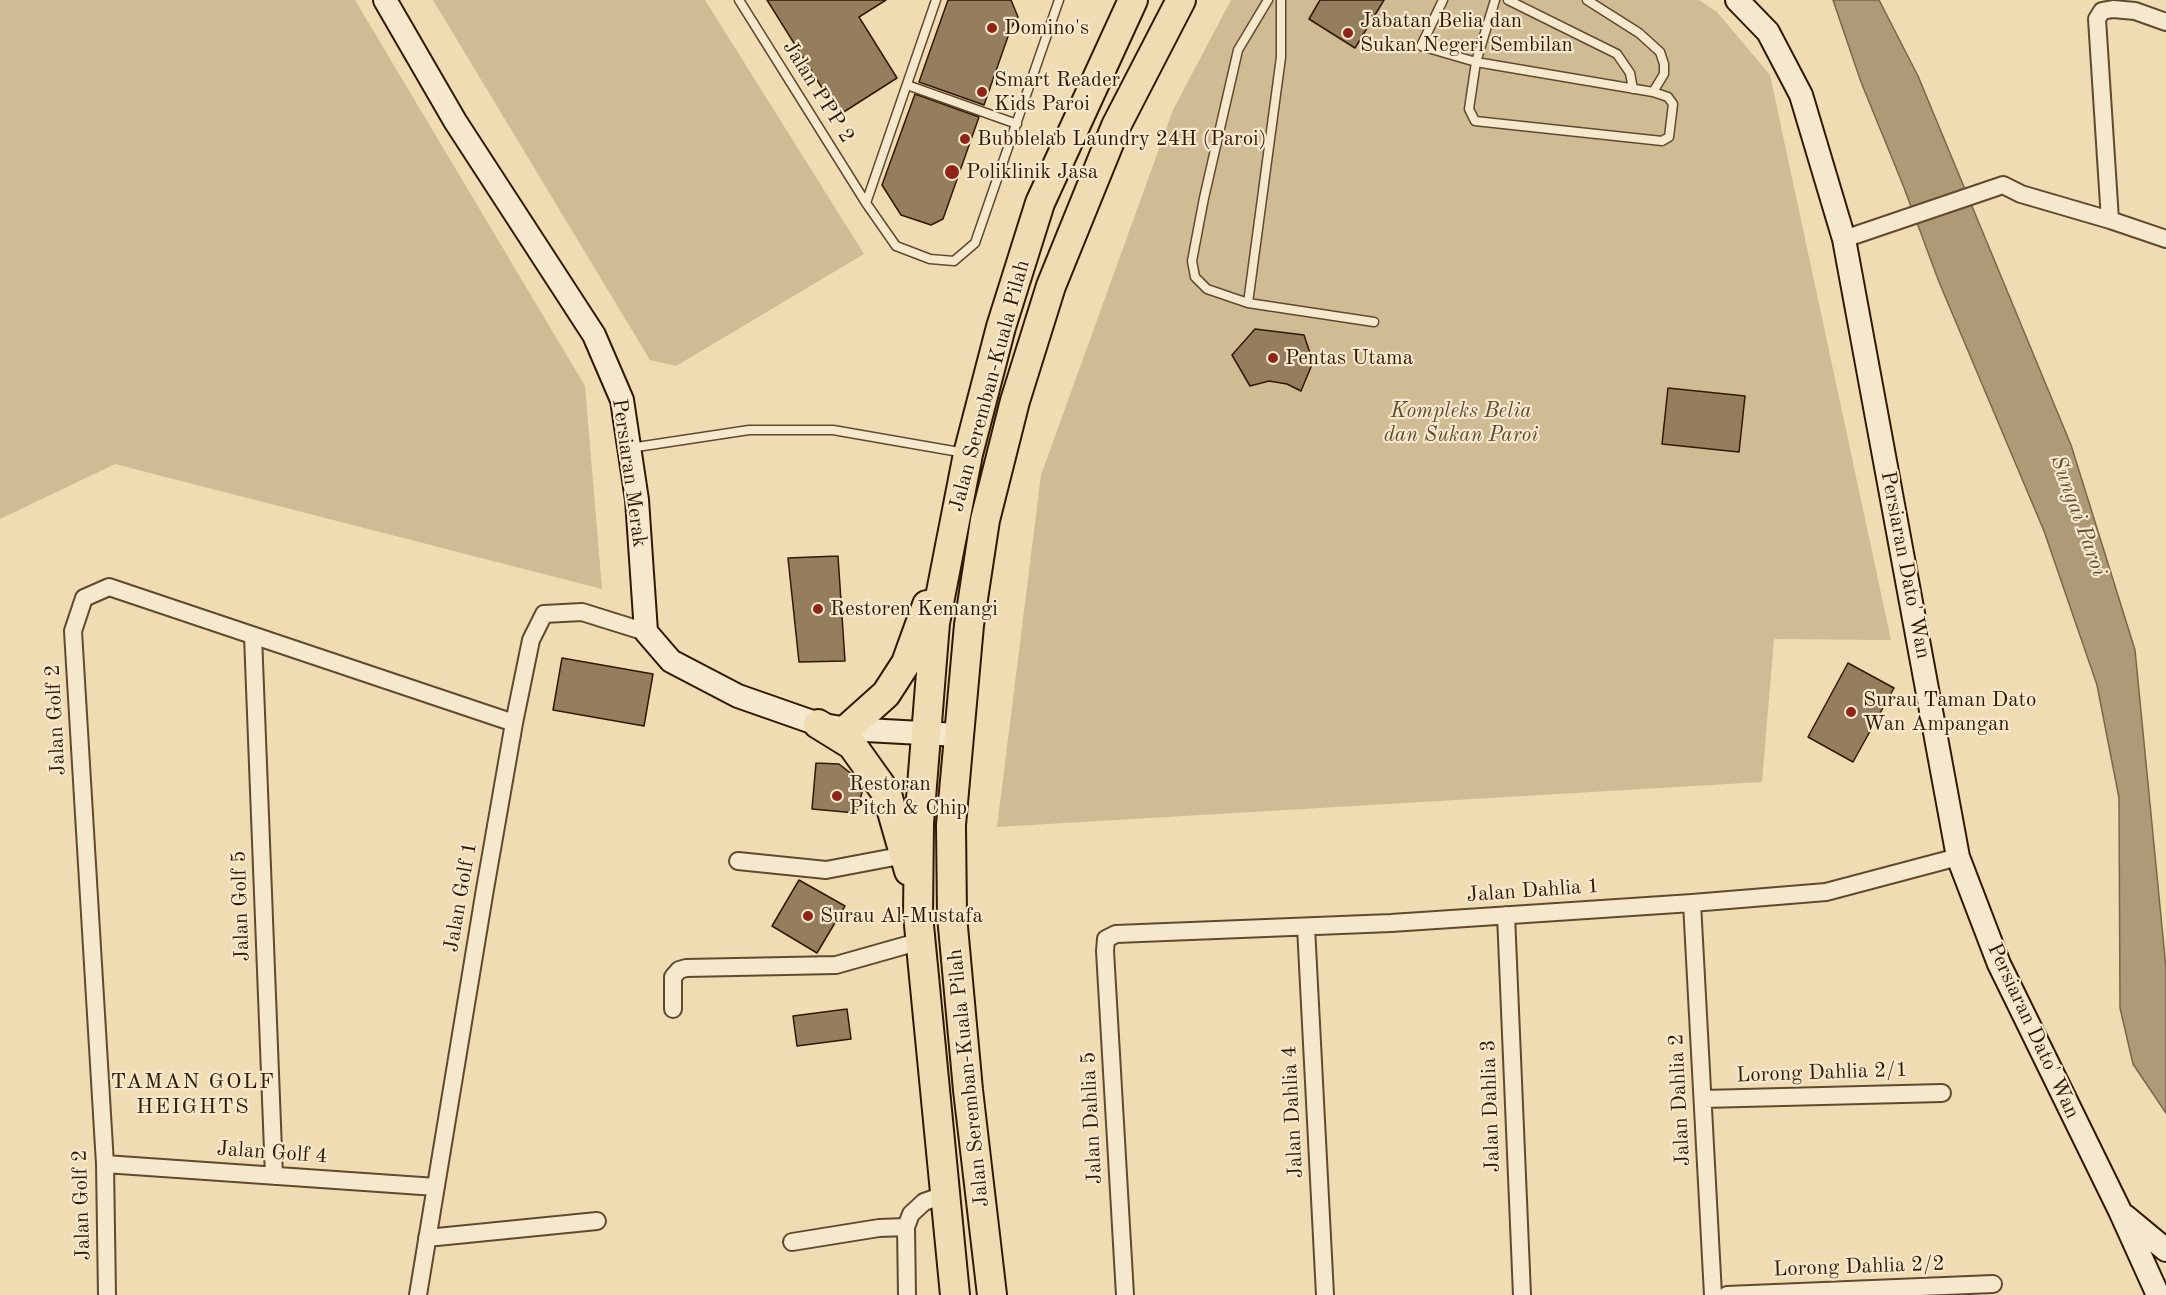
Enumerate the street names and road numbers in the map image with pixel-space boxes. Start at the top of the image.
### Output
street label: Jalan PPP 2 [777,36,859,148]
street label: Jalan Seremban-Kuala Pilah [944,257,1036,515]
street label: Persiaran Merak [606,397,652,549]
street label: Persiaran Dato' Wan [1874,469,1936,661]
street label: Jalan Golf 2 [41,664,71,776]
street label: Jalan Golf 1 [439,840,483,954]
street label: Jalan Golf 5 [226,850,256,962]
street label: Jalan Dahlia 1 [1466,874,1600,908]
street label: Persiaran Dato' Wan [1981,939,2085,1123]
street label: Jalan Seremban-Kuala Pilah [943,948,995,1208]
street label: Jalan Dahlia 2 [1664,1033,1696,1167]
street label: Jalan Dahlia 3 [1476,1039,1506,1173]
street label: Jalan Dahlia 4 [1277,1045,1309,1179]
street label: Jalan Dahlia 5 [1076,1051,1108,1185]
street label: Lorong Dahlia 2/1 [1736,1057,1908,1089]
street label: Jalan Golf 4 [216,1137,328,1169]
street label: Jalan Golf 2 [67,1149,97,1261]
street label: Lorong Dahlia 2/2 [1773,1251,1945,1283]

